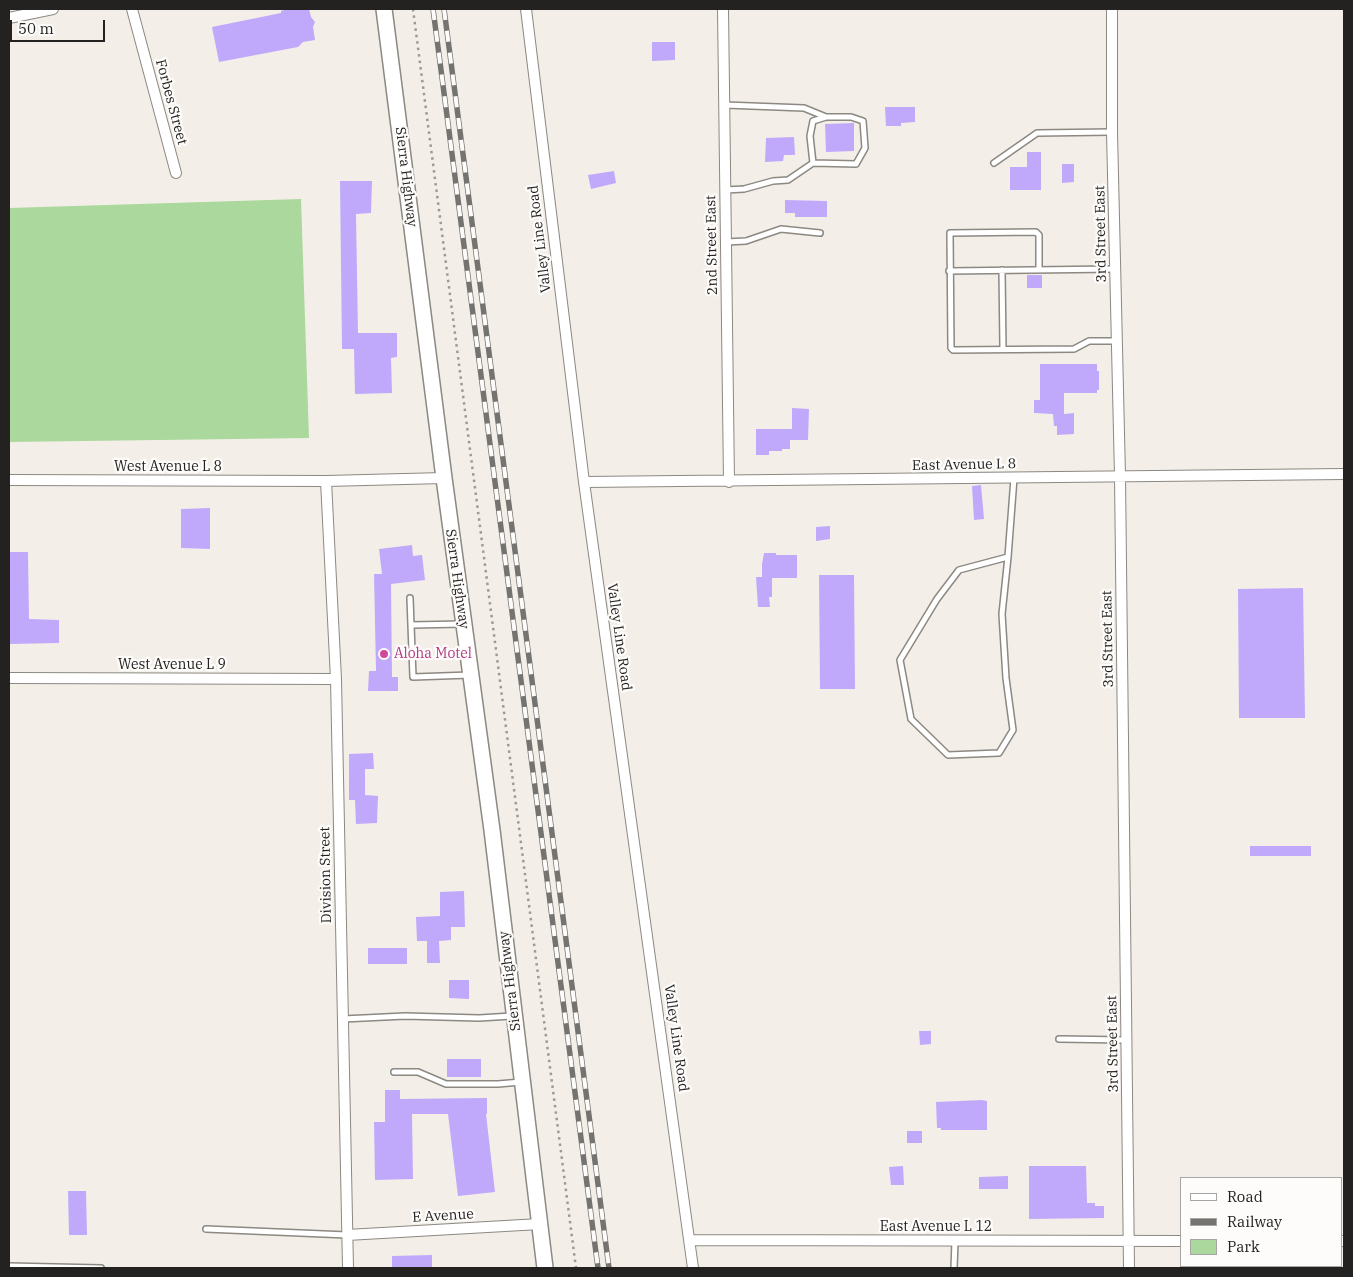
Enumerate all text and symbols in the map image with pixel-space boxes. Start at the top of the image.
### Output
scale bar [12,10,108,42]
text: 50 m [18,19,54,38]
street label: Forbes Street [152,57,190,147]
street label: Sierra Highway [392,126,420,228]
street label: Valley Line Road [525,184,555,294]
street label: 3rd Street East [1092,185,1110,283]
street label: 2nd Street East [703,195,721,295]
street label: East Avenue L 8 [912,456,1016,474]
street label: West Avenue L 8 [114,459,222,475]
street label: Sierra Highway [442,528,472,630]
street label: Valley Line Road [603,582,635,692]
street label: 3rd Street East [1099,590,1117,688]
place label: Aloha Motel [394,646,472,662]
marker: Aloha Motel [378,648,390,660]
street label: West Avenue L 9 [118,657,226,673]
street label: Division Street [317,826,335,924]
street label: Sierra Highway [496,930,524,1032]
street label: Valley Line Road [660,983,692,1093]
street label: 3rd Street East [1104,995,1122,1093]
legend [1180,1177,1343,1267]
text: Road [1227,1187,1263,1206]
street label: E Avenue [412,1206,474,1226]
text: Railway [1227,1212,1282,1231]
street label: East Avenue L 12 [880,1219,992,1235]
text: Park [1227,1237,1260,1256]

